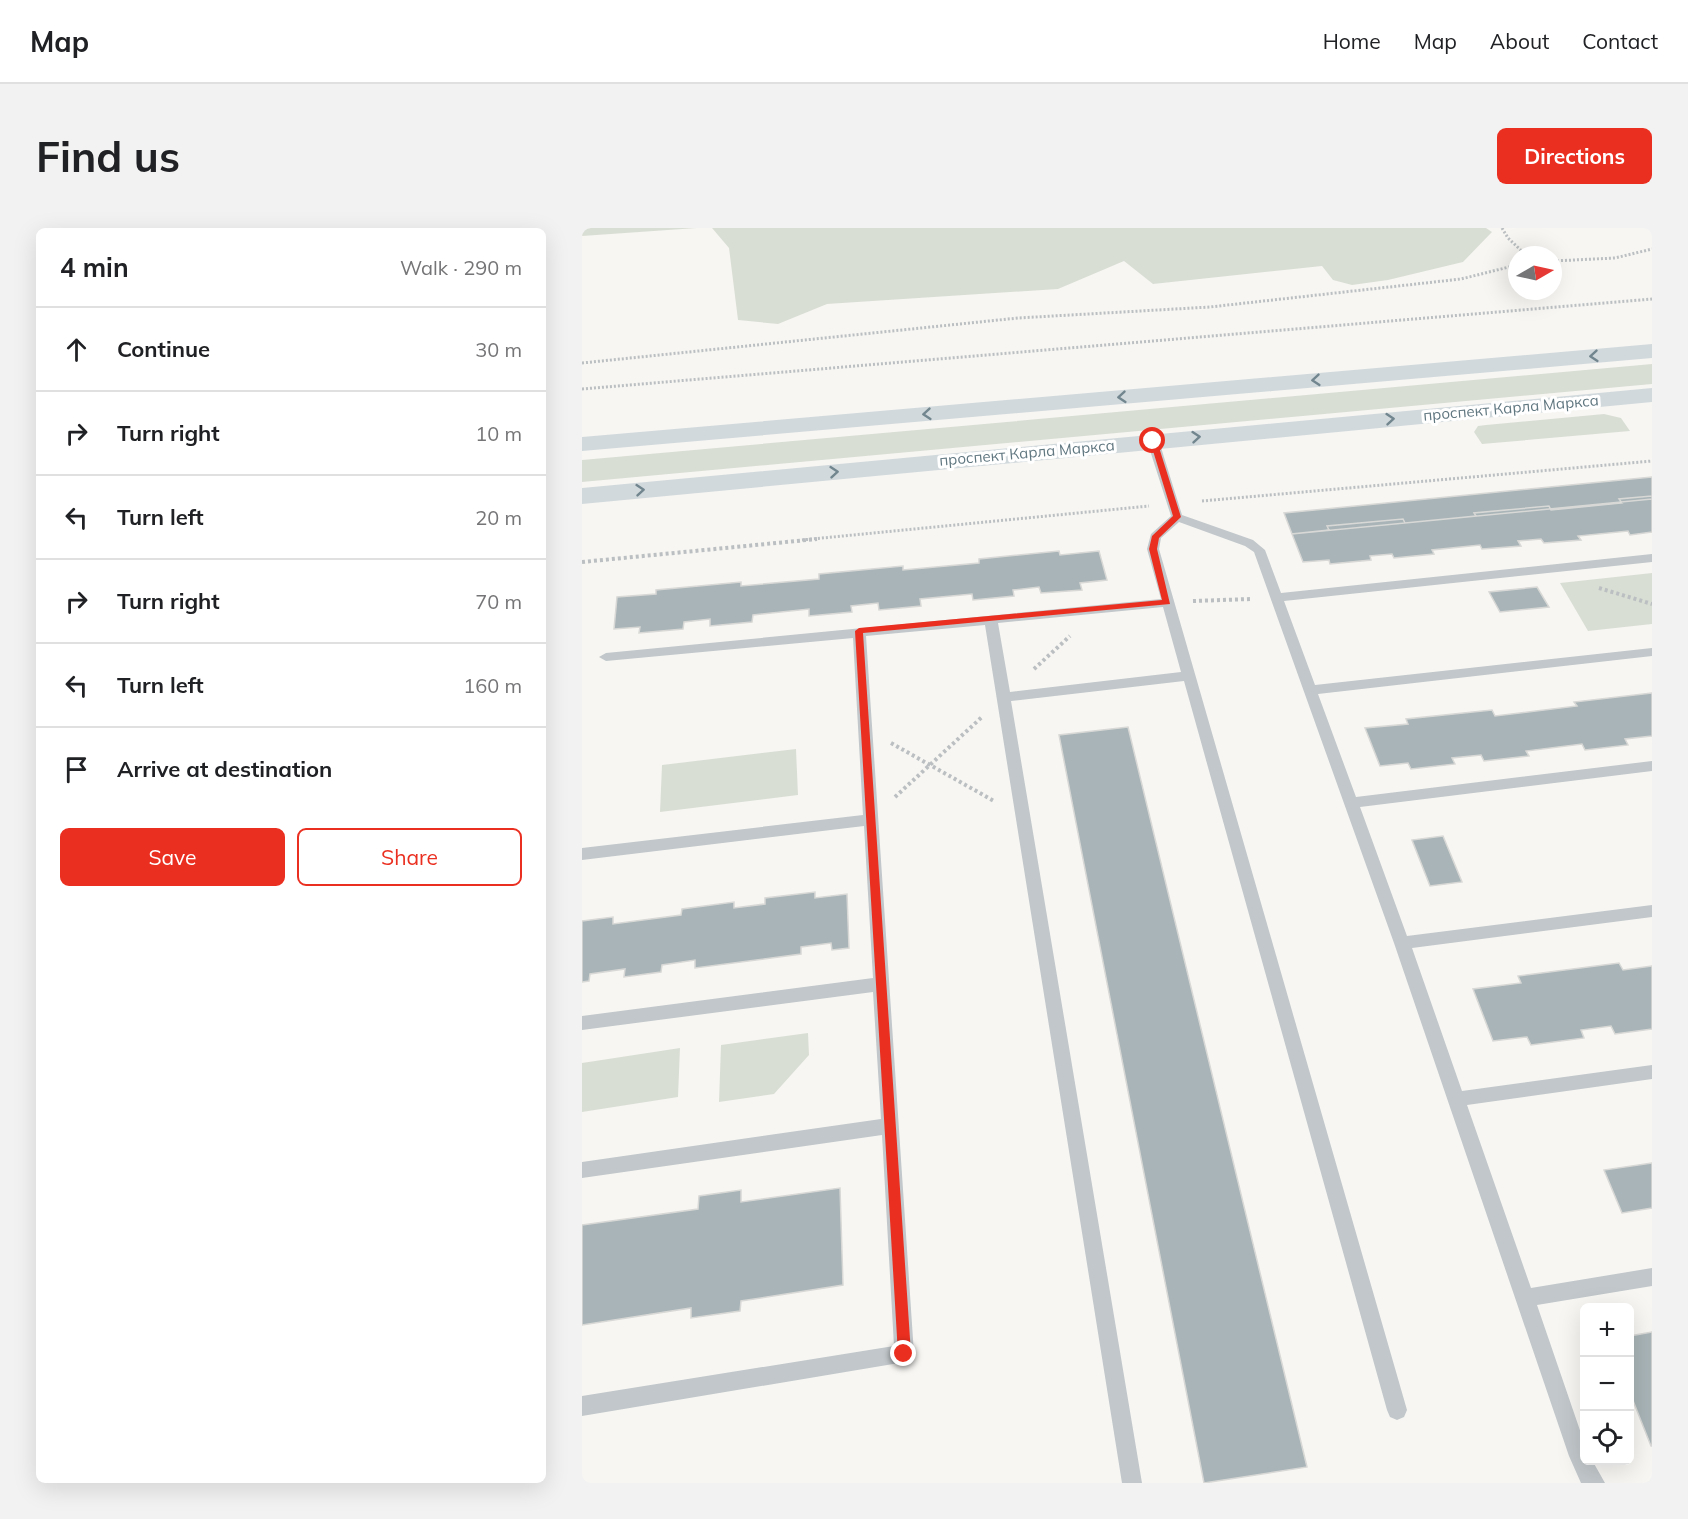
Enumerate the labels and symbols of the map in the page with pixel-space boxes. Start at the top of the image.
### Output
north arrow [1508,246,1562,300]
one-way arrow [1589,349,1598,362]
one-way arrow [1311,373,1320,386]
one-way arrow [1117,390,1126,403]
street label: проспект Карла Маркса [1422,390,1600,425]
one-way arrow [923,407,932,420]
one-way arrow [1385,413,1394,426]
route start [1139,427,1165,453]
one-way arrow [1191,431,1200,444]
street label: проспект Карла Маркса [938,435,1116,470]
one-way arrow [830,466,839,479]
one-way arrow [636,484,645,497]
route end [890,1340,916,1366]

